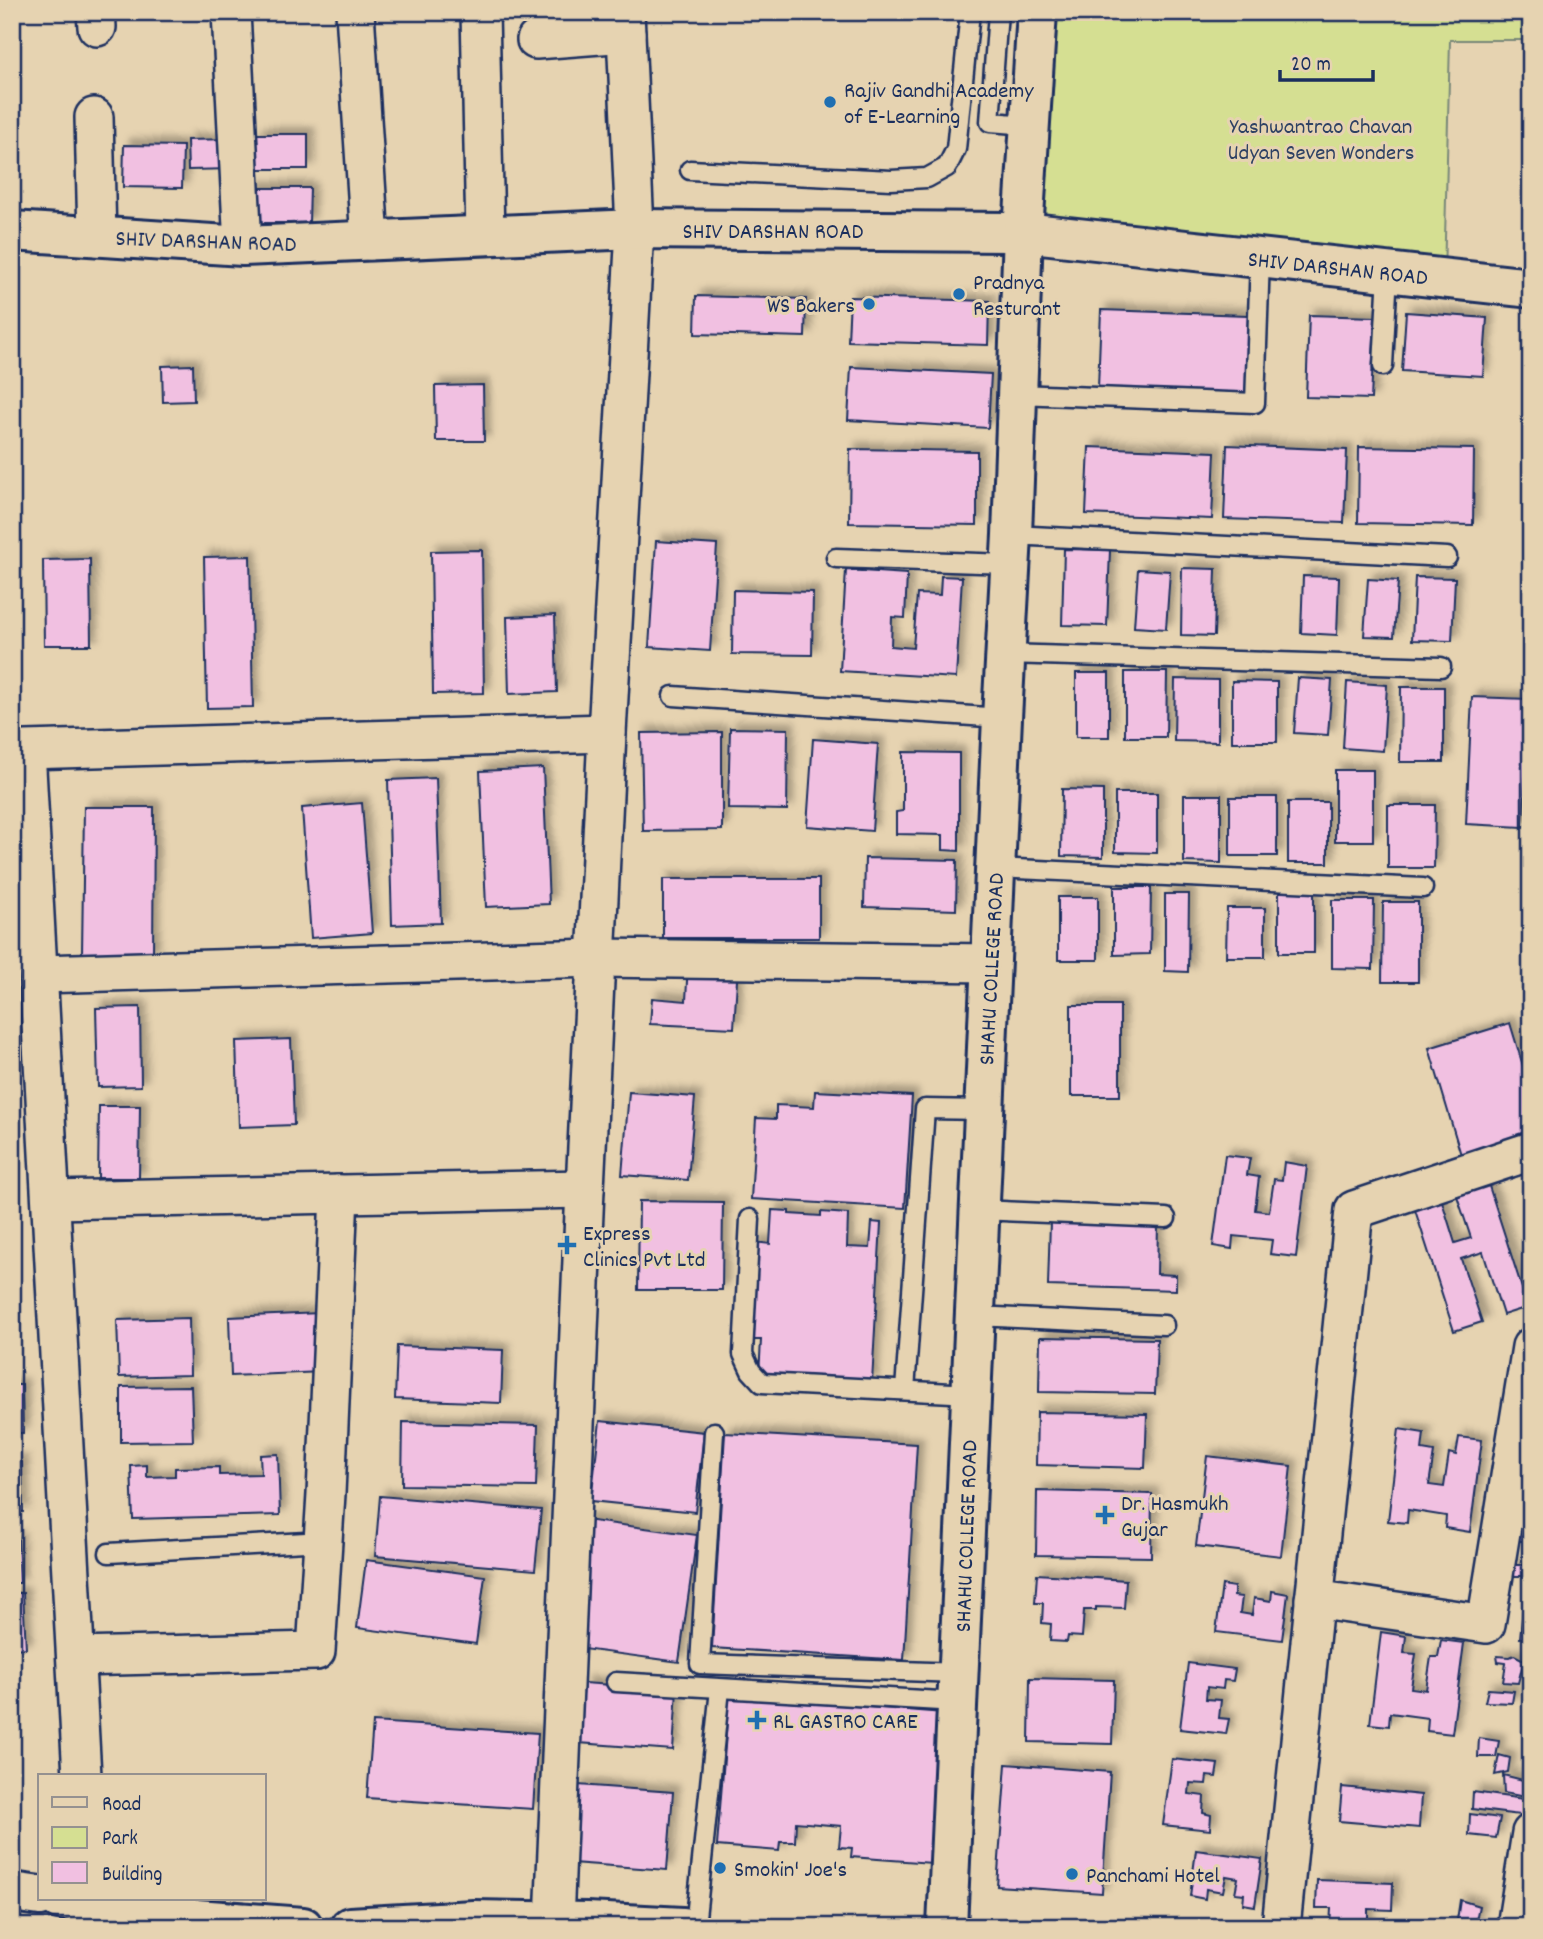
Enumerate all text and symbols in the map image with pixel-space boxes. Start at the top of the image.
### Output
scale bar [1280,38,1373,82]
text: 20 m [1291,51,1331,81]
place label: Rajiv Gandhi Academy of E-Learning [844,76,1034,135]
marker: Rajiv Gandhi Academy of E-Learning [822,94,838,110]
park label: Yashwantrao Chavan Udyan Seven Wonders [1228,112,1414,171]
street label: SHIV DARSHAN ROAD [683,217,864,250]
street label: SHIV DARSHAN ROAD [115,224,297,263]
street label: SHIV DARSHAN ROAD [1246,245,1429,296]
place label: Pradnya Resturant [973,268,1061,327]
marker: Pradnya Resturant [951,286,967,302]
place label: WS Bakers [767,291,855,324]
marker: WS Bakers [861,296,877,312]
street label: SHAHU COLLEGE ROAD [972,872,1015,1066]
place label: Express Clinics Pvt Ltd [583,1219,706,1278]
marker: Express Clinics Pvt Ltd [557,1235,577,1255]
street label: SHAHU COLLEGE ROAD [949,1439,988,1633]
place label: Dr. Hasmukh Gujar [1121,1489,1228,1548]
marker: Dr. Hasmukh Gujar [1095,1505,1115,1525]
place label: RL GASTRO CARE [773,1707,918,1740]
marker: RL GASTRO CARE [747,1710,767,1730]
legend [38,1774,266,1900]
text: Road [102,1791,141,1821]
text: Park [102,1825,138,1855]
place label: Smokin' Joe's [734,1855,847,1888]
marker: Smokin' Joe's [712,1860,728,1876]
text: Building [102,1861,162,1891]
place label: Panchami Hotel [1086,1861,1220,1894]
marker: Panchami Hotel [1064,1866,1080,1882]

